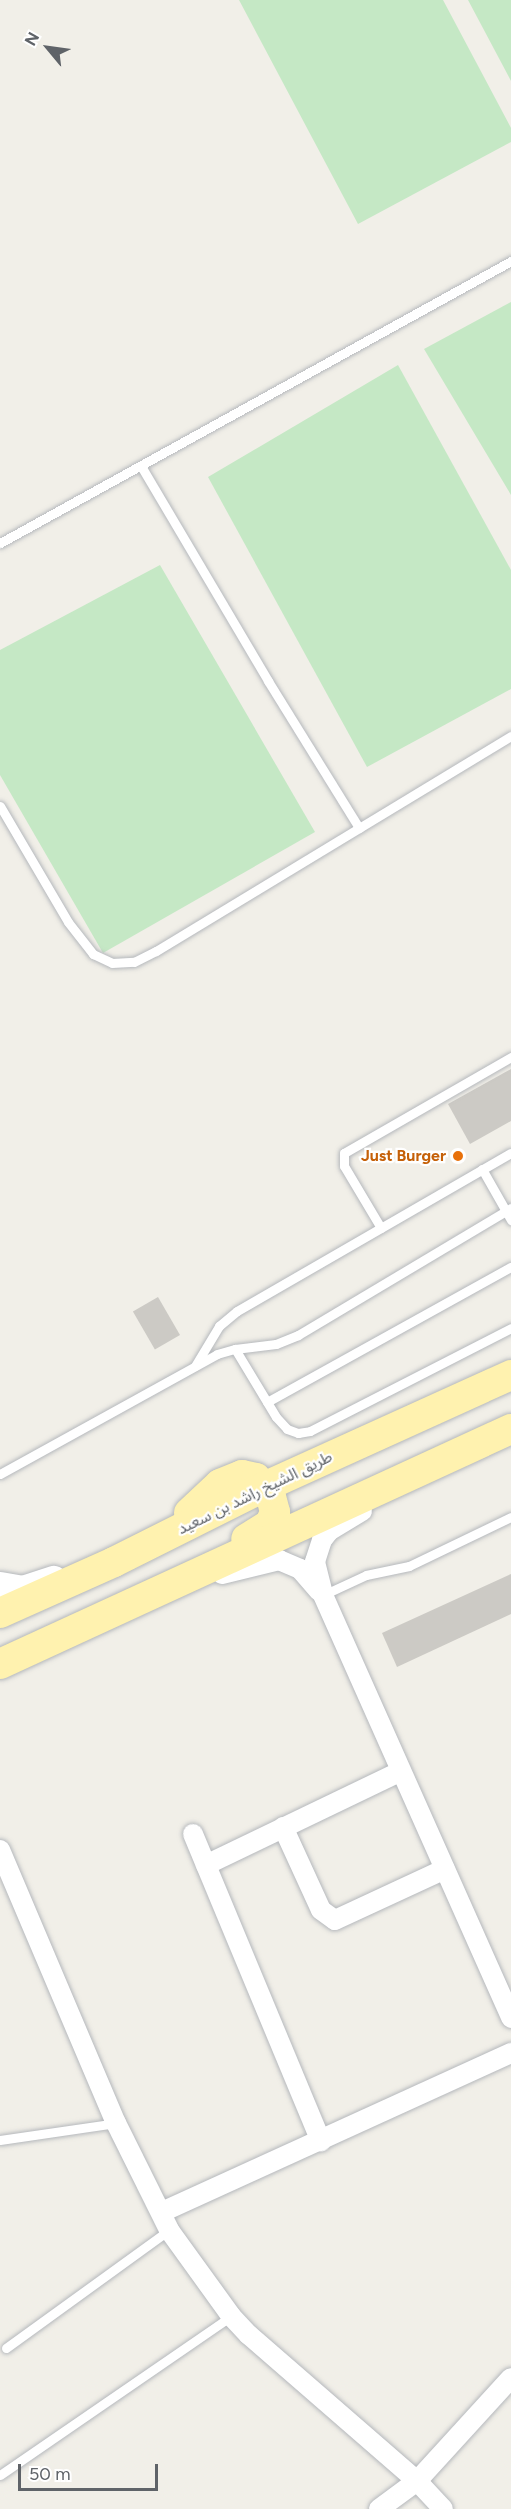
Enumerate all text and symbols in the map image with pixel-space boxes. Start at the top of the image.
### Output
north arrow [18,18,78,78]
text: N [21,29,43,49]
place label: Just Burger [361,1146,446,1166]
marker: Just Burger [451,1149,465,1163]
street label: طريق الشيخ راشد بن سعيد [174,1447,336,1539]
scale bar [21,2452,160,2490]
text: 50 m [29,2463,71,2485]

